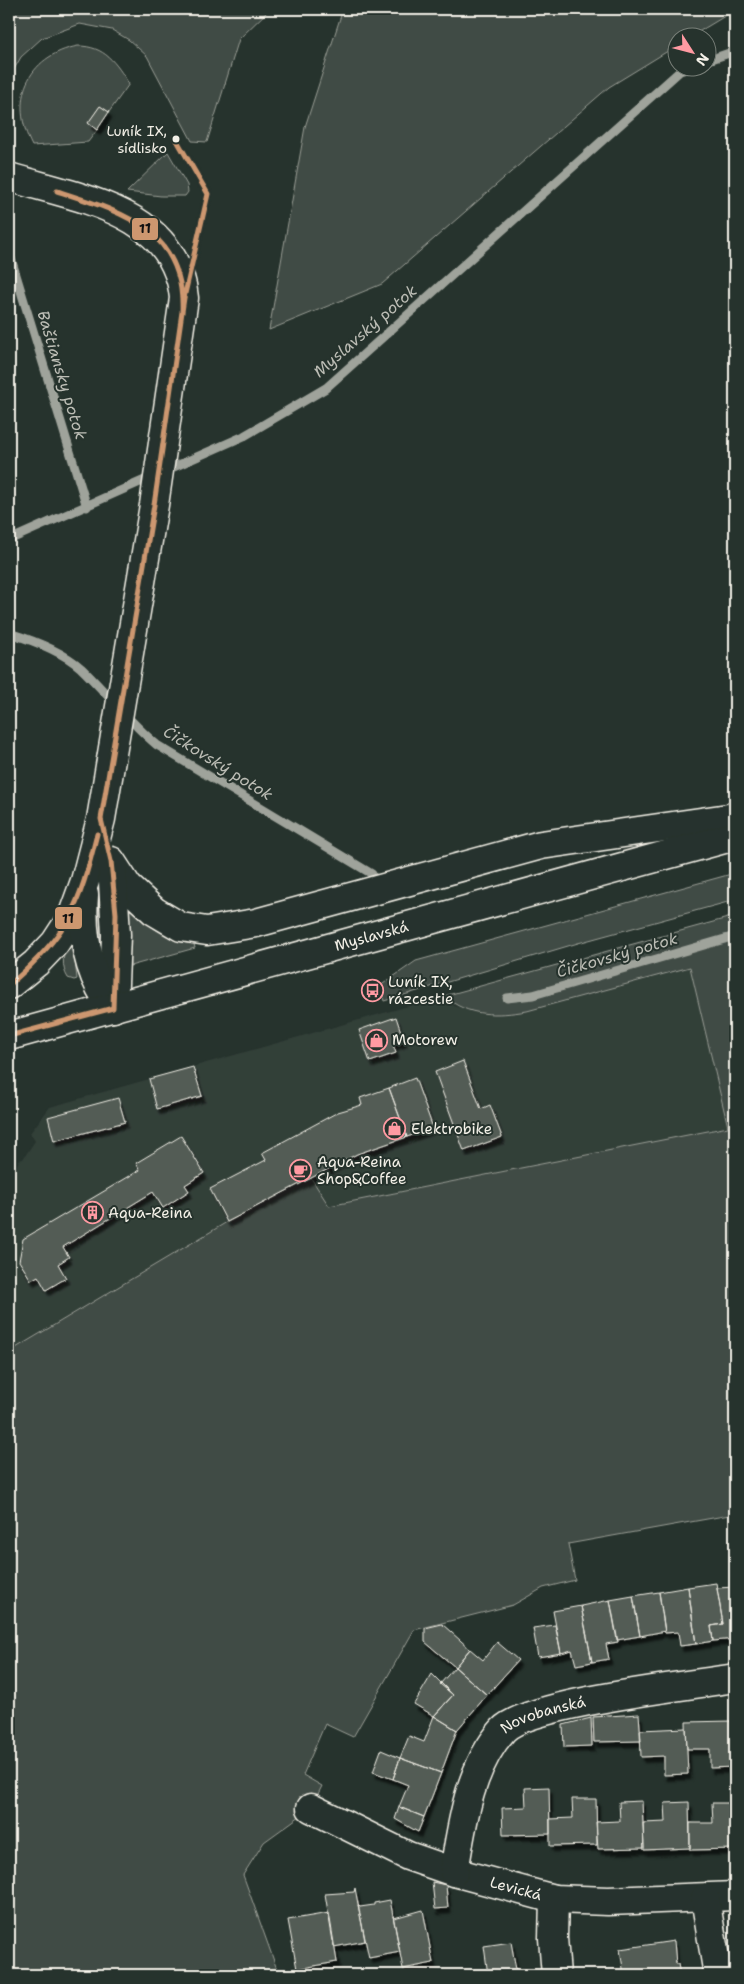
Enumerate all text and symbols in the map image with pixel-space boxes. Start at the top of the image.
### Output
north arrow [666,28,716,78]
text: N [692,50,713,69]
place label: Luník IX, sídlisko [106,122,167,157]
marker: Luník IX, sídlisko [171,134,181,144]
line badge: 11 [131,217,159,241]
text: 11 [139,219,151,237]
water label: Myslavský potok [309,280,421,382]
water label: Baštiansky potok [32,308,92,442]
water label: Čičkovský potok [159,721,277,805]
line badge: 11 [54,906,83,930]
text: 11 [62,909,74,927]
street label: Myslavská [332,916,411,956]
water label: Čičkovský potok [554,928,680,982]
place label: Luník IX, rázcestie [388,972,453,1009]
bus stop icon: Luník IX, rázcestie [360,979,384,1003]
shop icon: Motorew [364,1028,388,1052]
place label: Motorew [392,1030,458,1050]
shop icon: Elektrobike [383,1117,407,1141]
place label: Elektrobike [411,1119,492,1139]
place label: Aqua-Reina Shop&Coffee [317,1152,407,1189]
cafe icon: Aqua-Reina Shop&Coffee [289,1159,313,1183]
building icon: Aqua-Reina [80,1201,104,1225]
place label: Aqua-Reina [108,1203,193,1223]
street label: Novobanská [496,1692,588,1738]
street label: Levická [488,1872,545,1905]

